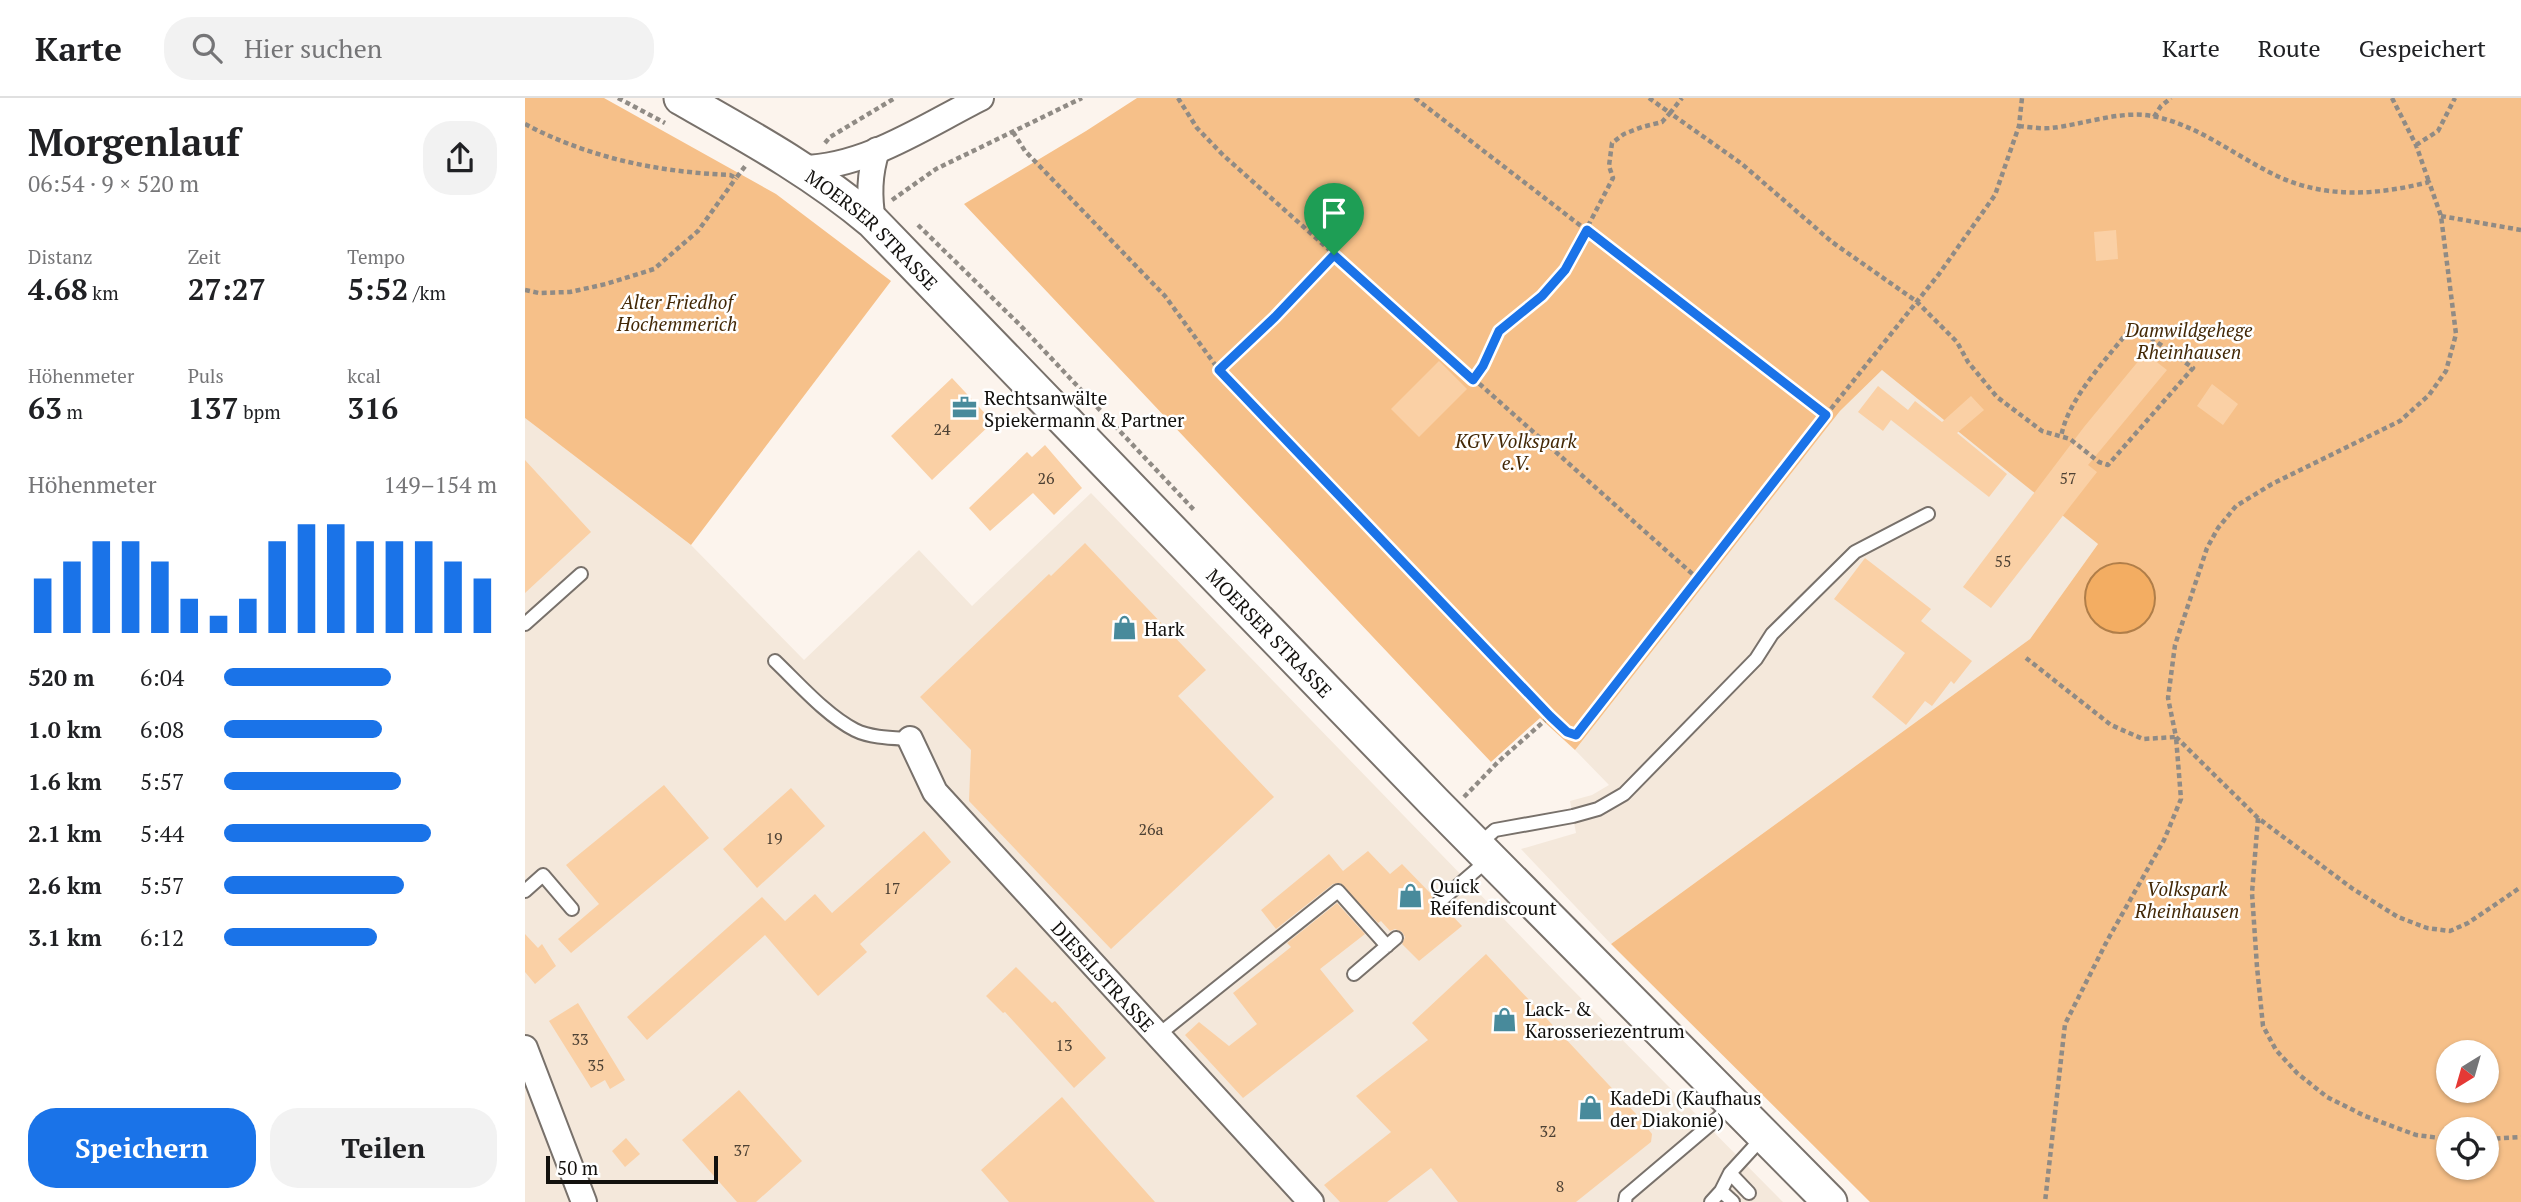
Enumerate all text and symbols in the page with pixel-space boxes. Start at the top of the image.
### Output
search box [164,17,654,80]
text: Karte [35,27,122,70]
icon: search [188,29,226,67]
text: Hier suchen [244,31,382,65]
text: Karte [2162,32,2220,64]
text: Route [2258,32,2321,64]
text: Gespeichert [2359,32,2486,64]
text: Morgenlauf [28,117,240,167]
button: share [423,121,497,195]
street label: MOERSER STRASSE [801,163,944,295]
text: 06:54 · 9 × 520 m [28,168,199,199]
pin [1304,183,1364,255]
icon: arrive [1315,194,1353,232]
text: Distanz [28,244,93,269]
text: Zeit [188,244,221,269]
text: Tempo [347,244,405,269]
text: 4.68 [28,269,88,309]
text: 27:27 [188,269,266,309]
text: 5:52 [347,269,408,309]
text: km [88,280,119,305]
text: /km [408,280,446,305]
park label: Alter Friedhof Hochemmerich [616,289,737,336]
park label: Damwildgehege Rheinhausen [2124,317,2253,364]
text: Höhenmeter [28,363,134,388]
text: Puls [188,363,224,388]
text: kcal [347,363,381,388]
place label: Rechtsanwälte Spiekermann & Partner [984,385,1185,432]
text: 63 [28,388,62,428]
text: 137 [188,388,239,428]
text: 316 [347,388,398,428]
office icon: Rechtsanwälte Spiekermann & Partner [950,394,978,422]
text: m [62,399,83,424]
text: bpm [239,399,281,424]
house number: 24 [933,418,951,440]
park label: KGV Volkspark e.V. [1454,428,1578,475]
house number: 26 [1037,467,1055,489]
house number: 57 [2059,467,2077,489]
text: Höhenmeter [28,469,157,500]
text: 149–154 m [384,469,497,500]
house number: 55 [1994,550,2012,572]
street label: MOERSER STRASSE [1202,563,1338,702]
shop icon: Hark [1110,614,1138,642]
place label: Hark [1144,616,1185,641]
text: 520 m [28,662,94,693]
text: 6:04 [140,662,184,693]
text: 1.0 km [28,714,102,745]
text: 6:08 [140,714,184,745]
text: 1.6 km [28,766,102,797]
text: 5:57 [140,766,184,797]
text: 2.1 km [28,818,102,849]
text: 5:44 [140,818,184,849]
house number: 26a [1138,818,1164,840]
house number: 19 [765,827,783,849]
text: 2.6 km [28,870,102,901]
text: 5:57 [140,870,184,901]
place label: Quick Reifendiscount [1430,873,1557,920]
park label: Volkspark Rheinhausen [2134,876,2239,923]
house number: 17 [883,877,901,899]
shop icon: Quick Reifendiscount [1396,882,1424,910]
street label: DIESELSTRASSE [1047,915,1161,1036]
text: 3.1 km [28,922,102,953]
text: 6:12 [140,922,184,953]
place label: Lack- & Karosseriezentrum [1525,996,1685,1043]
shop icon: Lack- & Karosseriezentrum [1491,1005,1519,1033]
house number: 33 [571,1028,589,1050]
house number: 13 [1055,1034,1073,1056]
north arrow [2436,1040,2499,1102]
map controls [2436,1040,2499,1180]
house number: 35 [587,1054,605,1076]
place label: KadeDi (Kaufhaus der Diakonie) [1610,1085,1761,1132]
shop icon: KadeDi (Kaufhaus der Diakonie) [1576,1094,1604,1122]
button: Speichern [28,1108,256,1188]
button: Teilen [270,1108,497,1188]
button: locate [2436,1117,2499,1180]
house number: 32 [1539,1120,1557,1142]
house number: 37 [733,1139,751,1161]
scale bar [546,1153,717,1185]
text: 50 m [557,1155,598,1180]
house number: 8 [1556,1175,1564,1197]

